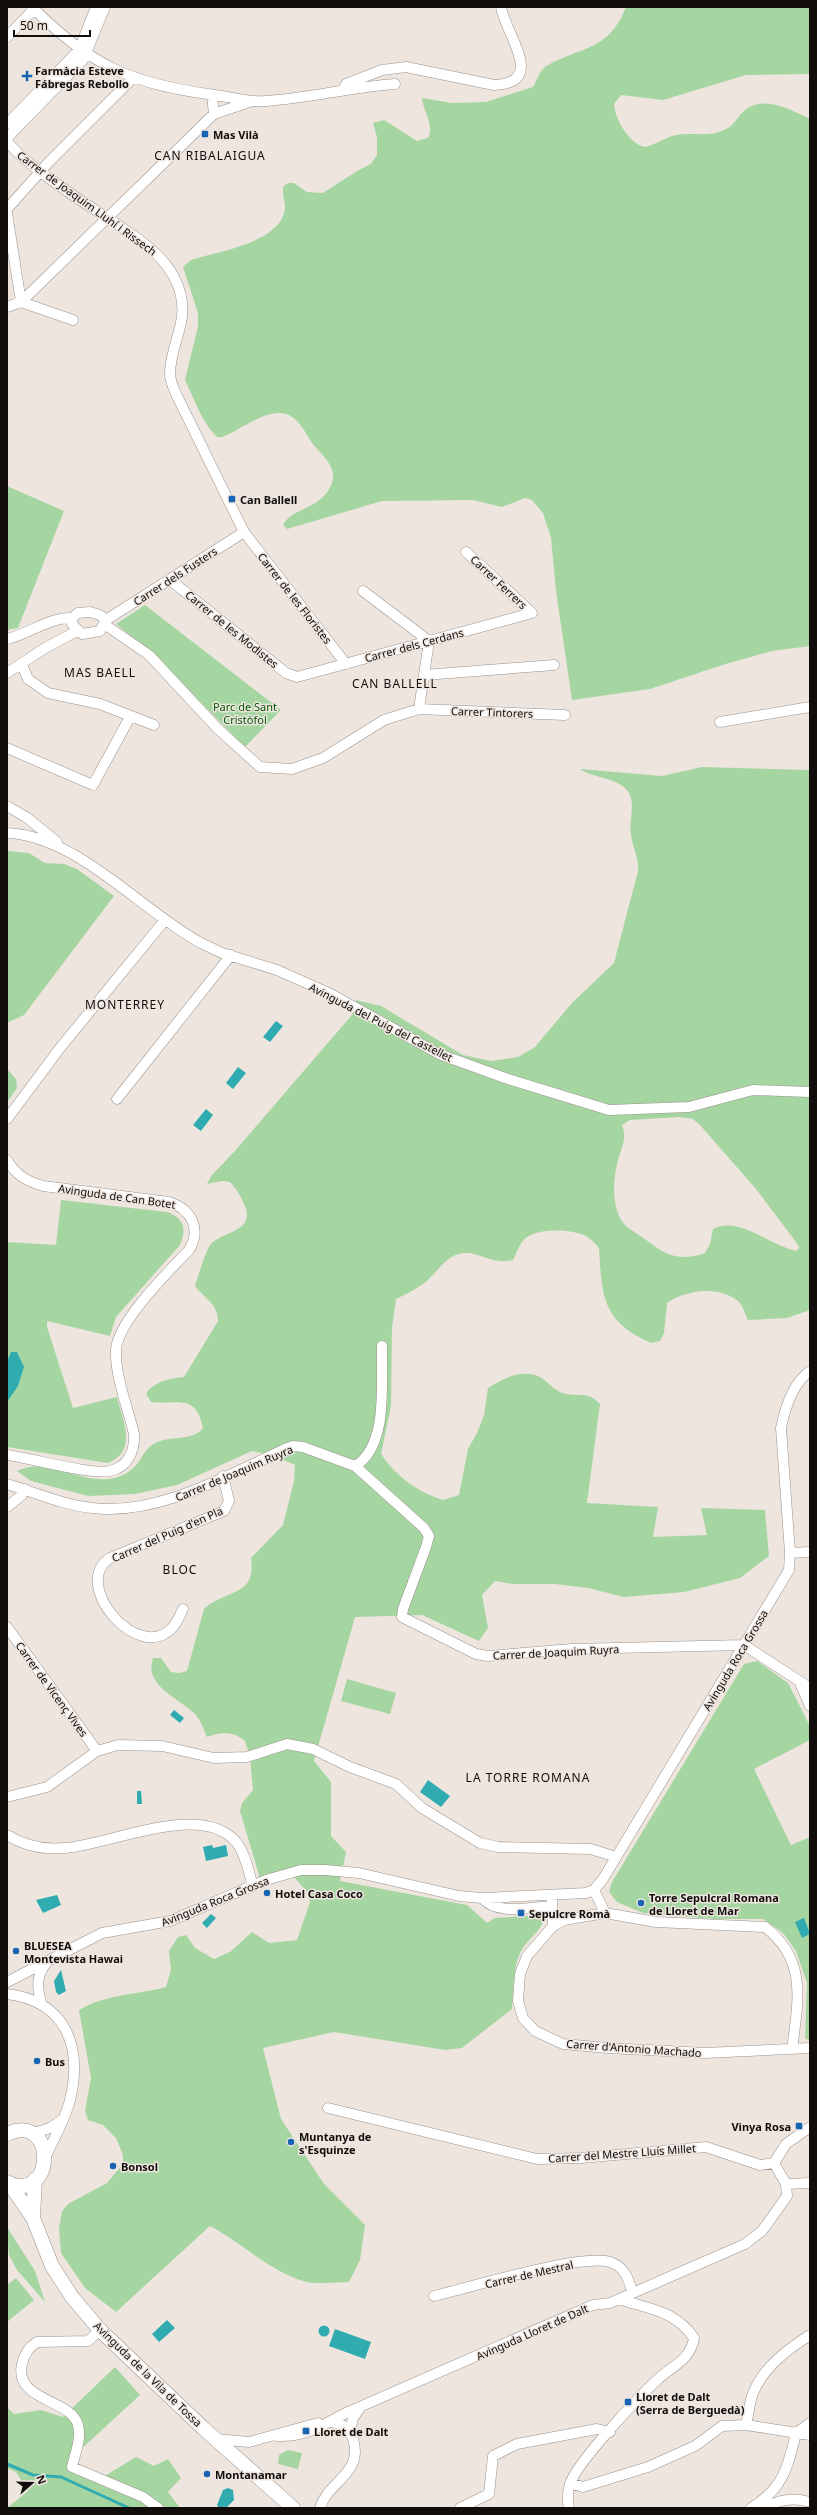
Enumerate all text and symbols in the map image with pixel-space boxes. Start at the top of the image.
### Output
scale bar [14,12,90,38]
text: 50 m [20,17,48,34]
place label: Farmàcia Esteve Fábregas Rebollo [35,63,129,91]
marker: Farmàcia Esteve Fábregas Rebollo [22,71,32,81]
place label: Mas Vilà [213,127,259,142]
marker: Mas Vilà [200,129,210,139]
street label: Carrer de Joaquim Lluhí i Rissech [14,147,160,259]
district label: CAN RIBALAIGUA [154,147,266,164]
place label: Can Ballell [240,492,297,507]
marker: Can Ballell [227,494,237,504]
street label: Carrer dels Fusters [130,543,220,609]
street label: Carrer de les Floristes [255,549,335,647]
street label: Carrer Ferrers [467,552,531,612]
street label: Carrer de les Modistes [182,587,282,671]
street label: Carrer dels Cerdans [363,625,465,665]
district label: MAS BAELL [64,664,136,681]
district label: CAN BALLELL [352,675,438,692]
park label: Parc de Sant Cristòfol [213,699,277,727]
street label: Carrer Tintorers [451,703,533,721]
street label: Avinguda del Puig del Castellet [307,979,455,1065]
district label: MONTERREY [85,996,165,1013]
street label: Avinguda de Can Botet [57,1180,177,1212]
street label: Carrer de Joaquim Ruyra [173,1441,295,1505]
street label: Carrer del Puig d'en Pla [109,1503,225,1565]
district label: BLOC [163,1561,197,1578]
street label: Avinguda Roca Grossa [699,1607,771,1713]
street label: Carrer de Vicenç Vives [12,1639,92,1739]
street label: Carrer de Joaquim Ruyra [492,1641,620,1663]
district label: LA TORRE ROMANA [466,1769,590,1786]
street label: Avinguda Roca Grossa [159,1872,271,1930]
place label: Hotel Casa Coco [275,1886,363,1901]
marker: Hotel Casa Coco [262,1888,272,1898]
place label: Torre Sepulcral Romana de Lloret de Mar [649,1890,779,1918]
marker: Torre Sepulcral Romana de Lloret de Mar [636,1898,646,1908]
place label: Sepulcre Romà [529,1906,610,1921]
marker: Sepulcre Romà [516,1908,526,1918]
place label: BLUESEA Montevista Hawai [24,1938,123,1966]
marker: BLUESEA Montevista Hawai [11,1946,21,1956]
street label: Carrer d'Antonio Machado [566,2036,702,2060]
place label: Bus [45,2054,65,2069]
marker: Bus [32,2056,42,2066]
place label: Vinya Rosa [731,2119,791,2134]
marker: Vinya Rosa [794,2121,804,2131]
place label: Muntanya de s'Esquinze [299,2129,372,2157]
marker: Muntanya de s'Esquinze [286,2137,296,2147]
street label: Carrer del Mestre Lluís Millet [548,2140,696,2166]
place label: Bonsol [121,2159,158,2174]
marker: Bonsol [108,2161,118,2171]
street label: Carrer de Mestral [483,2257,575,2291]
street label: Avinguda Lloret de Dalt [474,2301,590,2363]
street label: Avinguda de la Vila de Tossa [91,2318,205,2430]
place label: Lloret de Dalt (Serra de Berguedà) [636,2389,745,2417]
marker: Lloret de Dalt (Serra de Berguedà) [623,2397,633,2407]
place label: Lloret de Dalt [314,2424,388,2439]
marker: Lloret de Dalt [301,2426,311,2436]
north arrow [12,2463,52,2503]
place label: Montanamar [215,2467,287,2482]
marker: Montanamar [202,2469,212,2479]
text: N [33,2473,50,2486]

